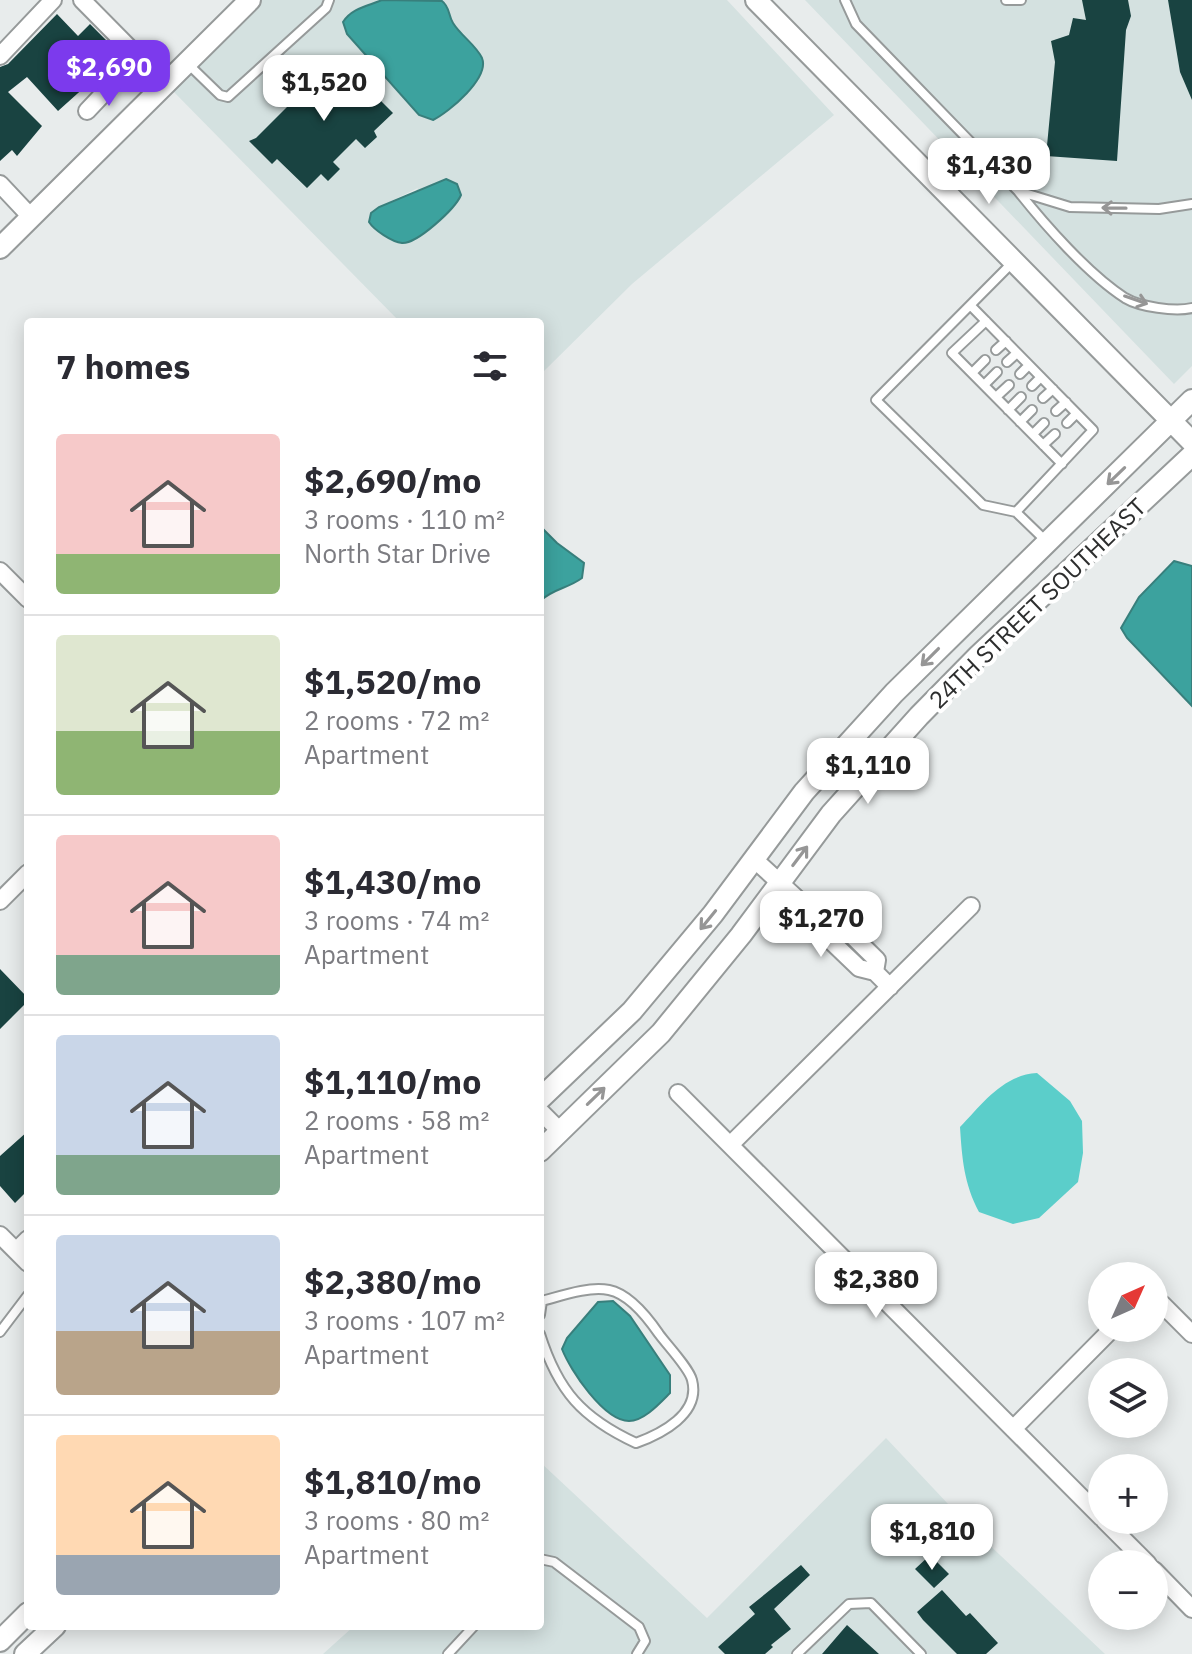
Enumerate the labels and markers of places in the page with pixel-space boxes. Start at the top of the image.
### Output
pin: $2,690 [44,40,174,108]
pin: $1,520 [259,55,389,123]
pin: $1,430 [924,138,1054,206]
pin: $1,110 [803,738,933,806]
pin: $1,270 [756,891,886,959]
pin: $2,380 [811,1252,941,1320]
pin: $1,810 [867,1504,997,1572]

